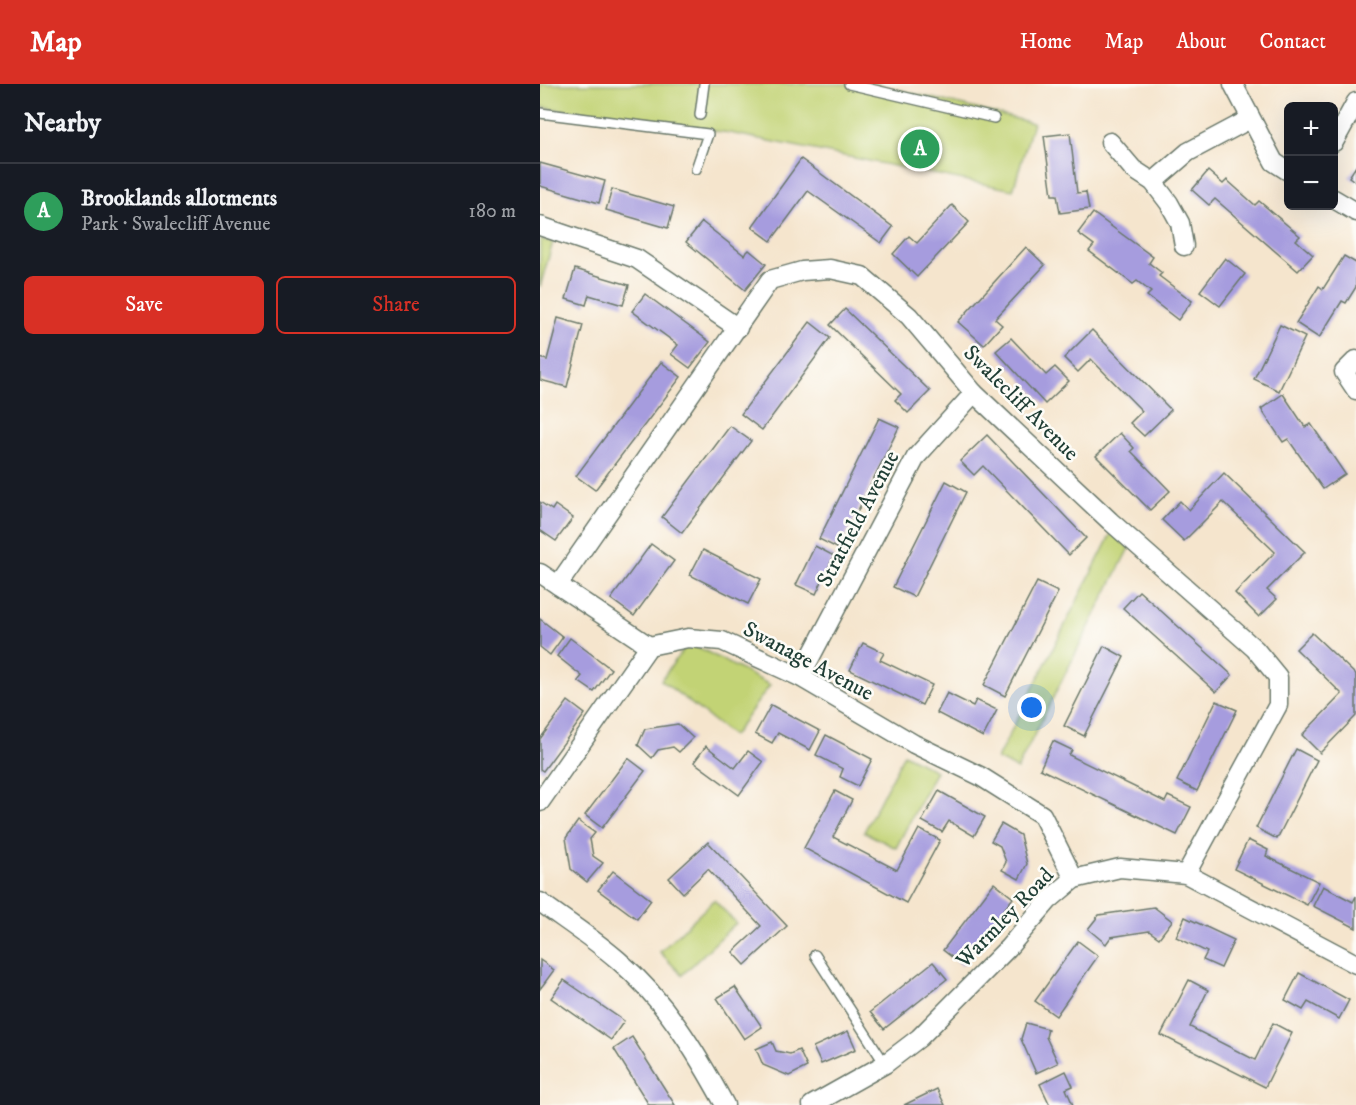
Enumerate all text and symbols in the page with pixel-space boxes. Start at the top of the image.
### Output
text: Map [30,25,82,60]
text: Home [1020,29,1072,55]
text: Map [1105,29,1143,55]
text: About [1176,29,1227,55]
text: Contact [1260,29,1326,55]
map controls [1284,102,1338,210]
button: + [1284,102,1338,156]
text: Nearby [24,107,101,140]
pin: A [900,126,940,172]
button: − [1284,156,1338,210]
text: Brooklands allotments [81,185,277,212]
text: A [37,199,50,224]
text: 180 m [469,199,516,224]
text: Park · Swalecliff Avenue [81,212,270,237]
button: Save [24,276,264,334]
button: Share [276,276,516,334]
street label: Swalecliff Avenue [957,340,1084,467]
street label: Stratfield Avenue [811,446,906,591]
street label: Swanage Avenue [739,616,878,707]
your location [1017,693,1046,722]
street label: Warmley Road [950,862,1060,975]

